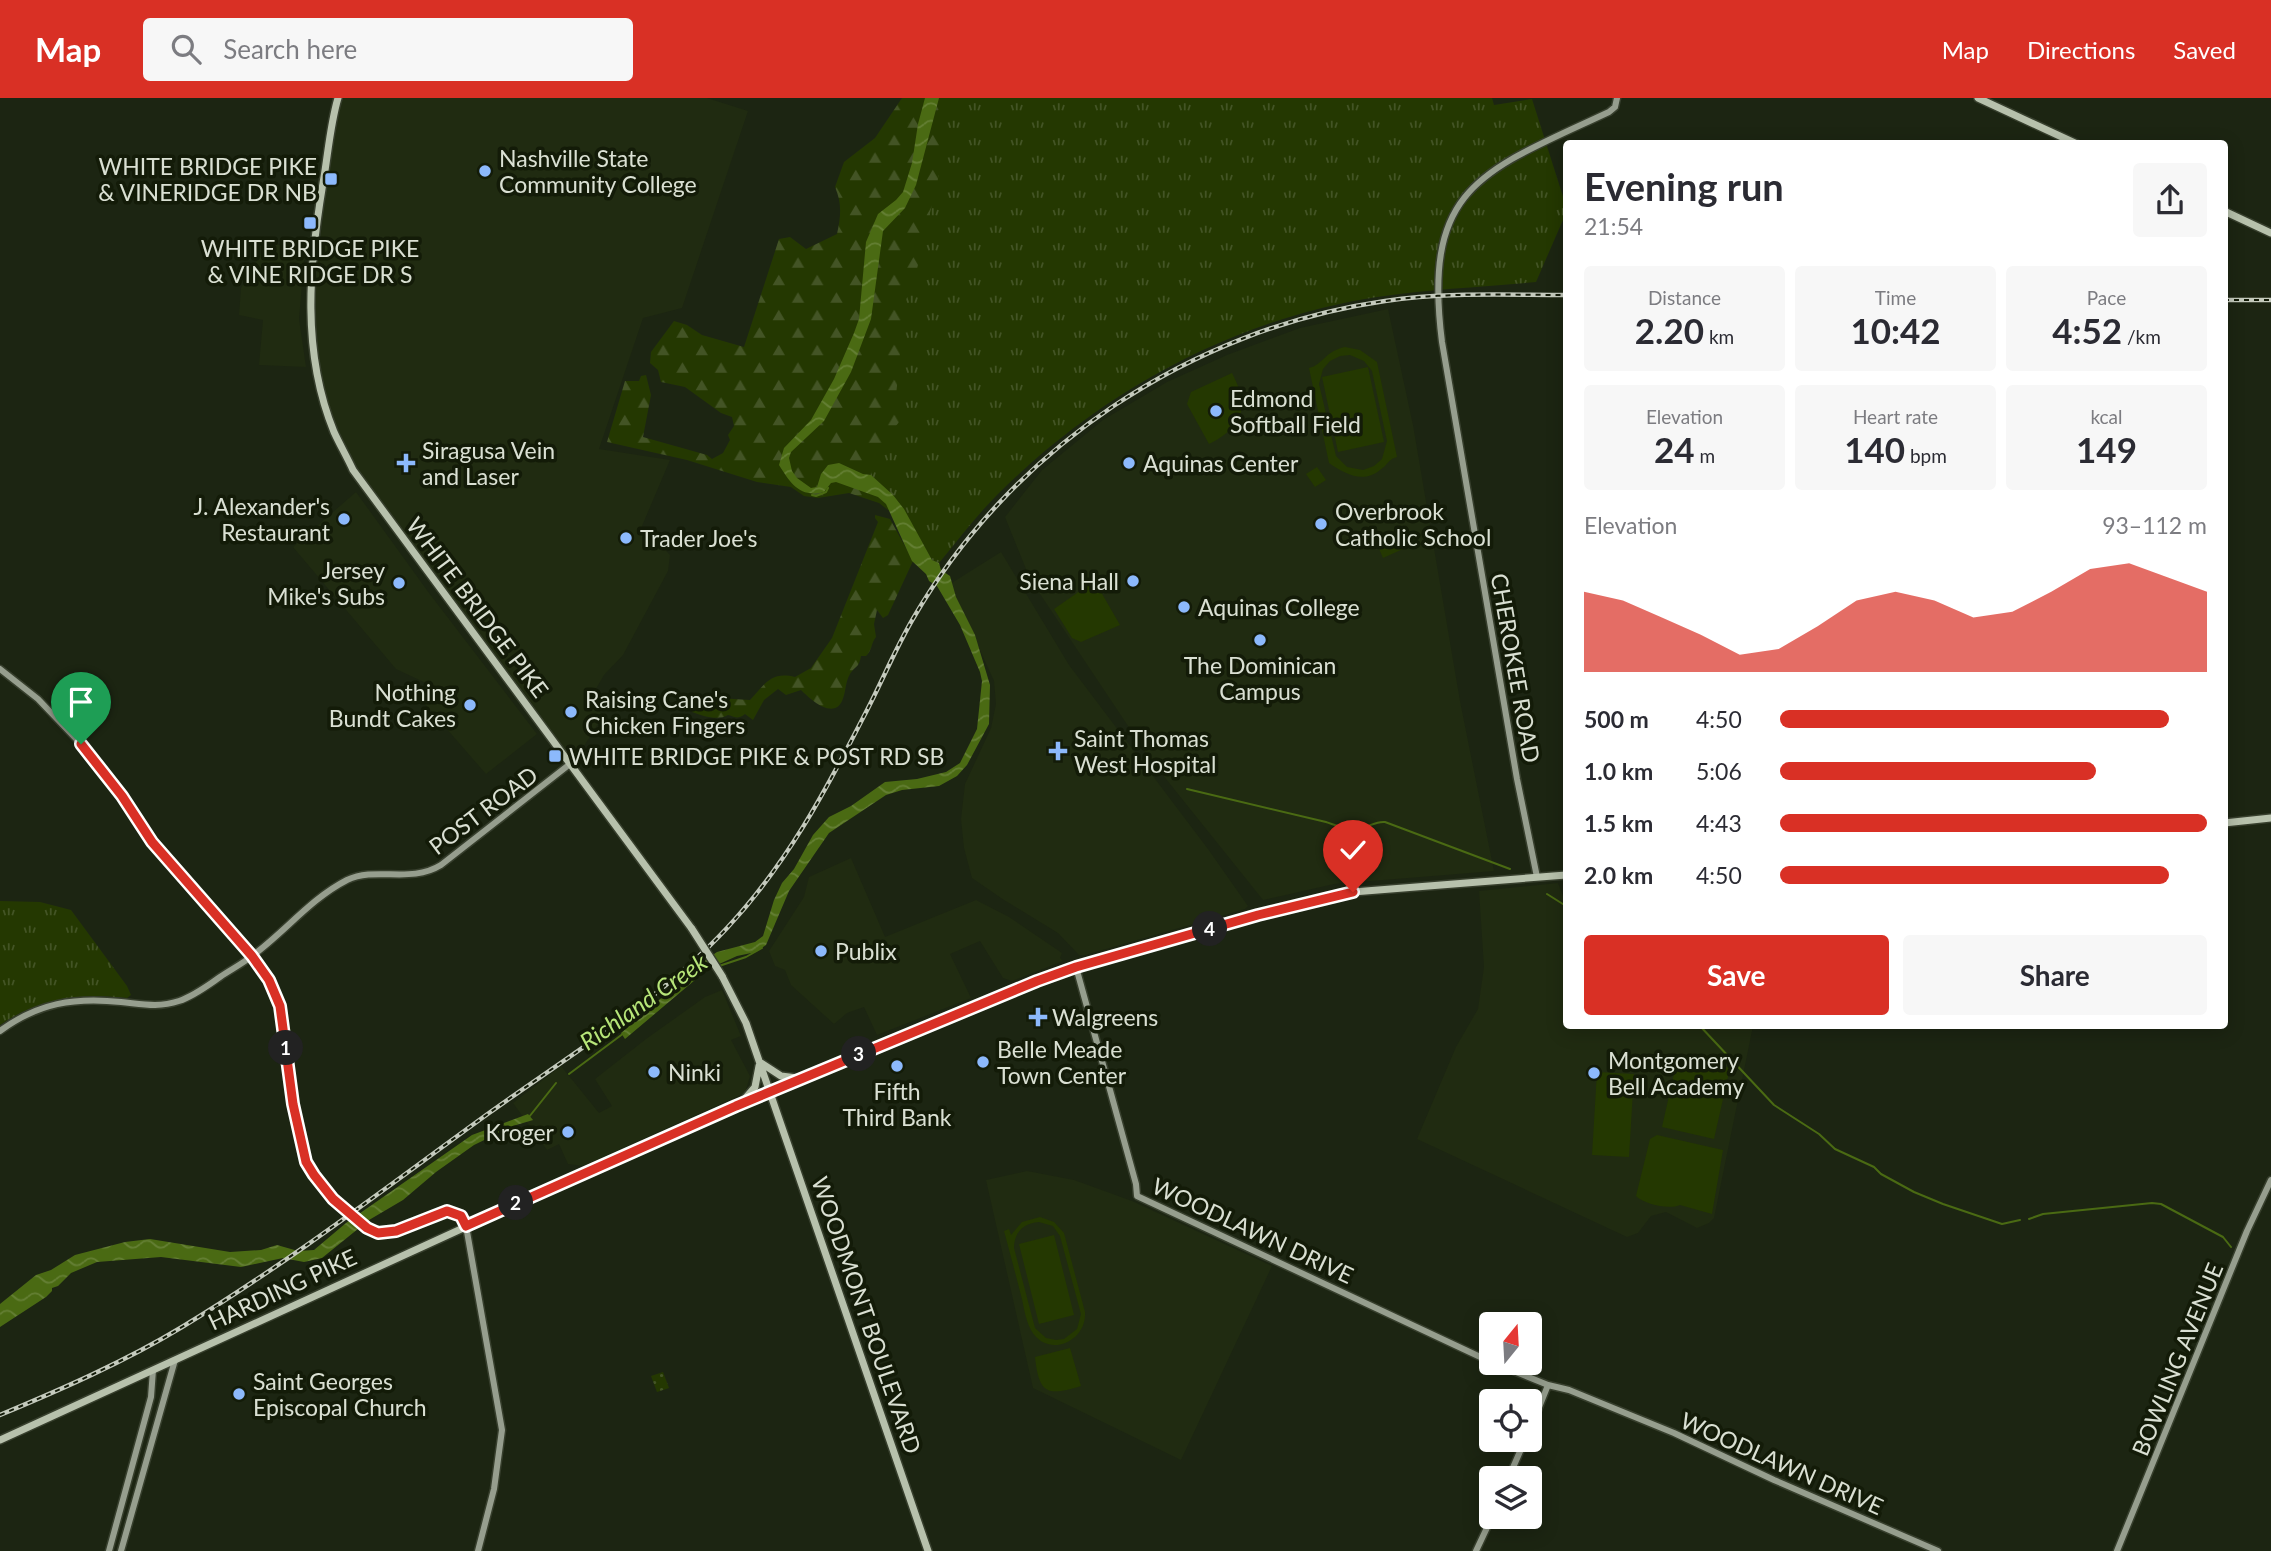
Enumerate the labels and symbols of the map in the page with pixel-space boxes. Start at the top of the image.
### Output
place label: Nashville State Community College [499,144,697,198]
place label: WHITE BRIDGE PIKE & VINERIDGE DR NB [98,152,317,206]
marker: Nashville State Community College [477,163,493,179]
marker: WHITE BRIDGE PIKE & VINERIDGE DR NB [323,171,339,187]
marker: WHITE BRIDGE PIKE & VINE RIDGE DR S [302,215,318,231]
place label: WHITE BRIDGE PIKE & VINE RIDGE DR S [201,234,419,288]
place label: Edmond Softball Field [1230,384,1361,438]
marker: Edmond Softball Field [1208,403,1224,419]
place label: Siragusa Vein and Laser [422,436,555,490]
place label: Aquinas Center [1143,449,1299,477]
marker: Siragusa Vein and Laser [396,453,416,473]
marker: Aquinas Center [1121,455,1137,471]
place label: J. Alexander's Restaurant [193,492,331,546]
place label: Overbrook Catholic School [1335,497,1491,551]
marker: J. Alexander's Restaurant [336,511,352,527]
street label: WHITE BRIDGE PIKE [401,511,555,703]
marker: Overbrook Catholic School [1313,516,1329,532]
place label: Trader Joe's [640,524,757,552]
marker: Trader Joe's [618,530,634,546]
place label: Jersey Mike's Subs [267,556,385,610]
place label: Siena Hall [1019,567,1119,595]
street label: CHEROKEE ROAD [1486,571,1546,765]
marker: Siena Hall [1125,573,1141,589]
marker: Jersey Mike's Subs [391,575,407,591]
place label: Aquinas College [1198,593,1360,621]
marker: Aquinas College [1176,599,1192,615]
marker: The Dominican Campus [1252,632,1268,648]
place label: The Dominican Campus [1184,651,1336,705]
pin [51,672,111,744]
place label: Nothing Bundt Cakes [329,678,456,732]
place label: Raising Cane's Chicken Fingers [585,685,745,739]
marker: Nothing Bundt Cakes [462,697,478,713]
marker: Raising Cane's Chicken Fingers [563,704,579,720]
place label: Saint Thomas West Hospital [1074,724,1216,778]
marker: Saint Thomas West Hospital [1048,741,1068,761]
place label: WHITE BRIDGE PIKE & POST RD SB [569,742,944,770]
marker: WHITE BRIDGE PIKE & POST RD SB [547,748,563,764]
street label: POST ROAD [423,760,543,860]
pin [1323,820,1383,892]
pin: 4 [1192,912,1228,946]
place label: Publix [835,937,897,965]
marker: Publix [813,943,829,959]
water label: Richland Creek [574,946,713,1055]
place label: Walgreens [1052,1003,1158,1031]
marker: Walgreens [1030,1009,1046,1025]
pin: 1 [268,1030,304,1066]
place label: Belle Meade Town Center [997,1035,1127,1089]
pin: 3 [842,1037,876,1072]
place label: Montgomery Bell Academy [1608,1046,1744,1100]
marker: Belle Meade Town Center [975,1054,991,1070]
place label: Ninki [668,1058,721,1086]
marker: Fifth Third Bank [889,1058,905,1074]
marker: Ninki [646,1064,662,1080]
marker: Montgomery Bell Academy [1586,1065,1602,1081]
place label: Fifth Third Bank [842,1077,952,1131]
place label: Kroger [486,1118,555,1146]
marker: Kroger [560,1124,576,1140]
street label: WOODLAWN DRIVE [1148,1171,1358,1289]
street label: WOODMONT BOULEVARD [806,1173,928,1457]
pin: 2 [498,1186,534,1220]
street label: HARDING PIKE [203,1242,361,1336]
street label: BOWLING AVENUE [2126,1258,2228,1460]
north arrow [1479,1312,1542,1376]
place label: Saint Georges Episcopal Church [253,1367,427,1421]
marker: Saint Georges Episcopal Church [231,1386,247,1402]
street label: WOODLAWN DRIVE [1676,1406,1888,1520]

